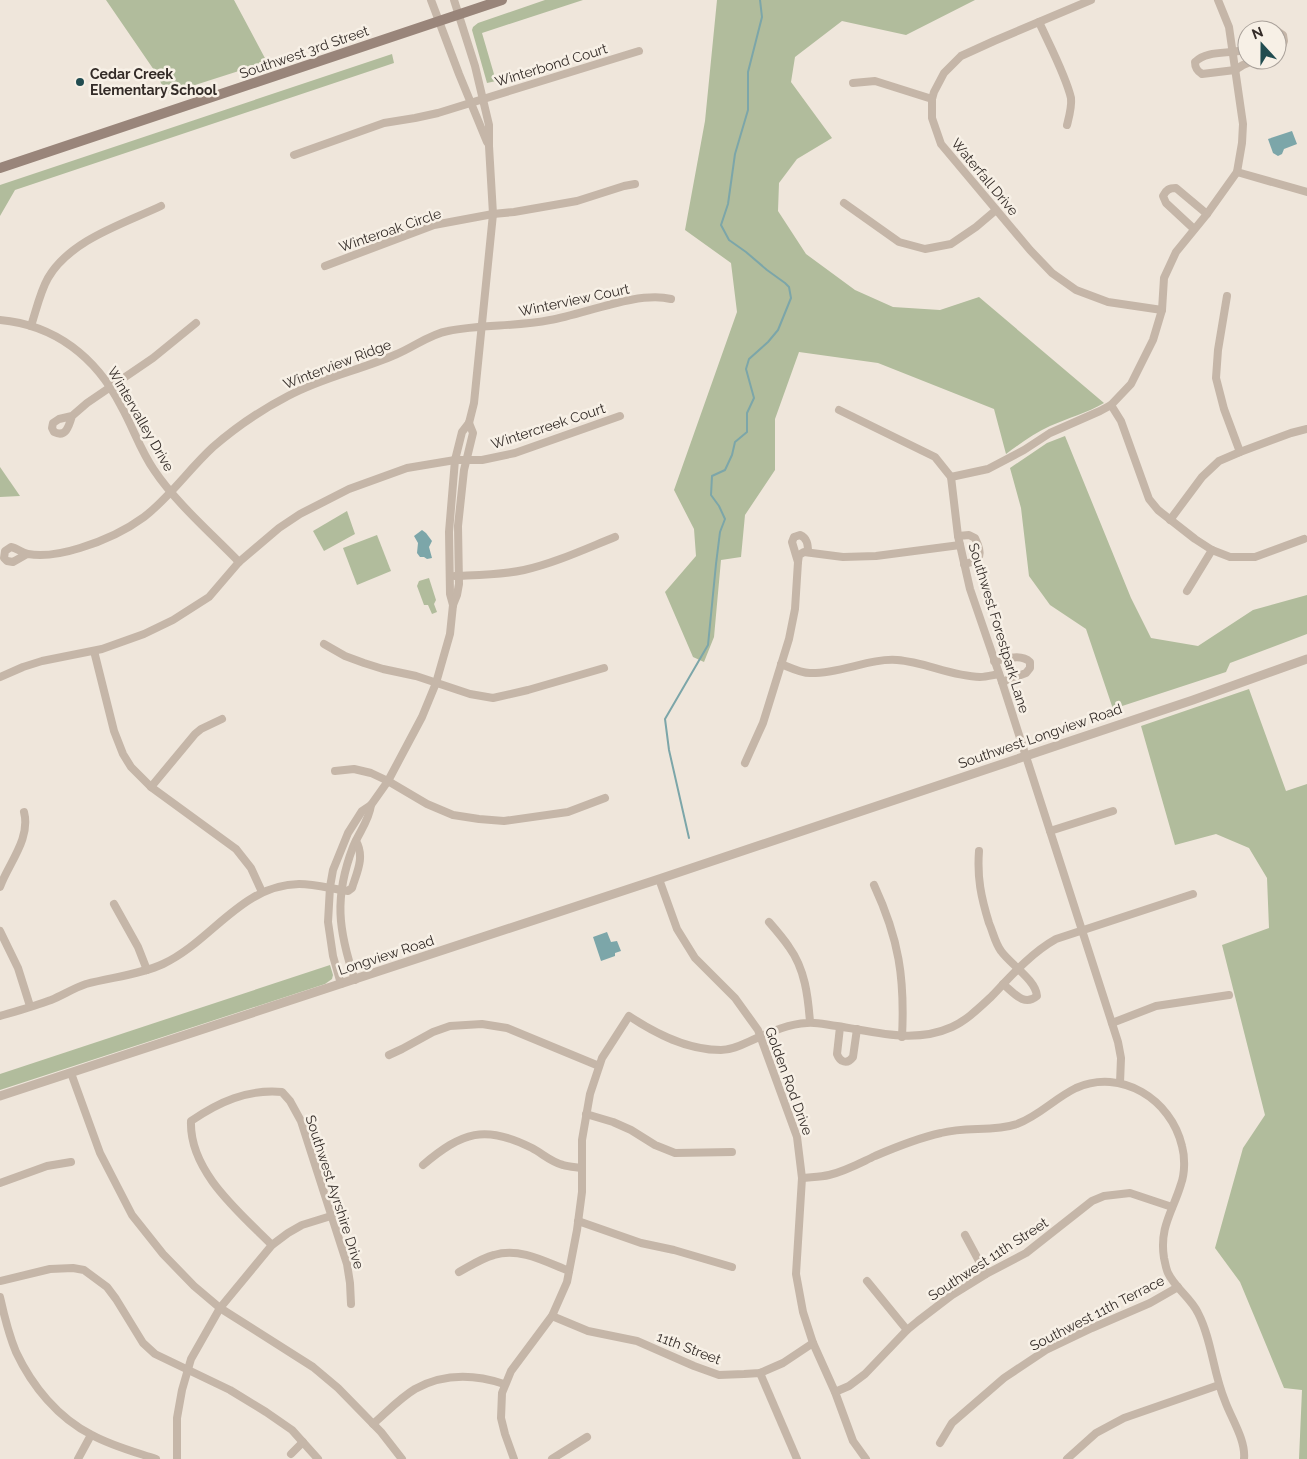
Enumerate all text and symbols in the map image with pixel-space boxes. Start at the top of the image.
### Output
north arrow [1237,20,1287,70]
street label: Southwest 3rd Street [237,22,371,82]
text: N [1249,23,1265,42]
street label: Winterbond Court [493,40,609,90]
place label: Cedar Creek Elementary School [90,66,218,98]
marker: Cedar Creek Elementary School [74,76,86,88]
street label: Waterfall Drive [948,135,1022,219]
street label: Winteroak Circle [337,205,443,255]
street label: Winterview Court [517,280,631,320]
street label: Winterview Ridge [281,336,393,392]
street label: Wintervalley Drive [105,364,177,474]
street label: Wintercreek Court [489,400,607,452]
street label: Southwest Forestpark Lane [965,541,1033,715]
street label: Southwest Longview Road [956,700,1124,772]
street label: Longview Road [336,932,436,978]
street label: Golden Rod Drive [762,1025,816,1137]
street label: Southwest Ayrshire Drive [302,1113,368,1271]
street label: Southwest 11th Street [925,1214,1051,1304]
street label: Southwest 11th Terrace [1027,1272,1167,1354]
street label: 11th Street [655,1328,724,1368]

